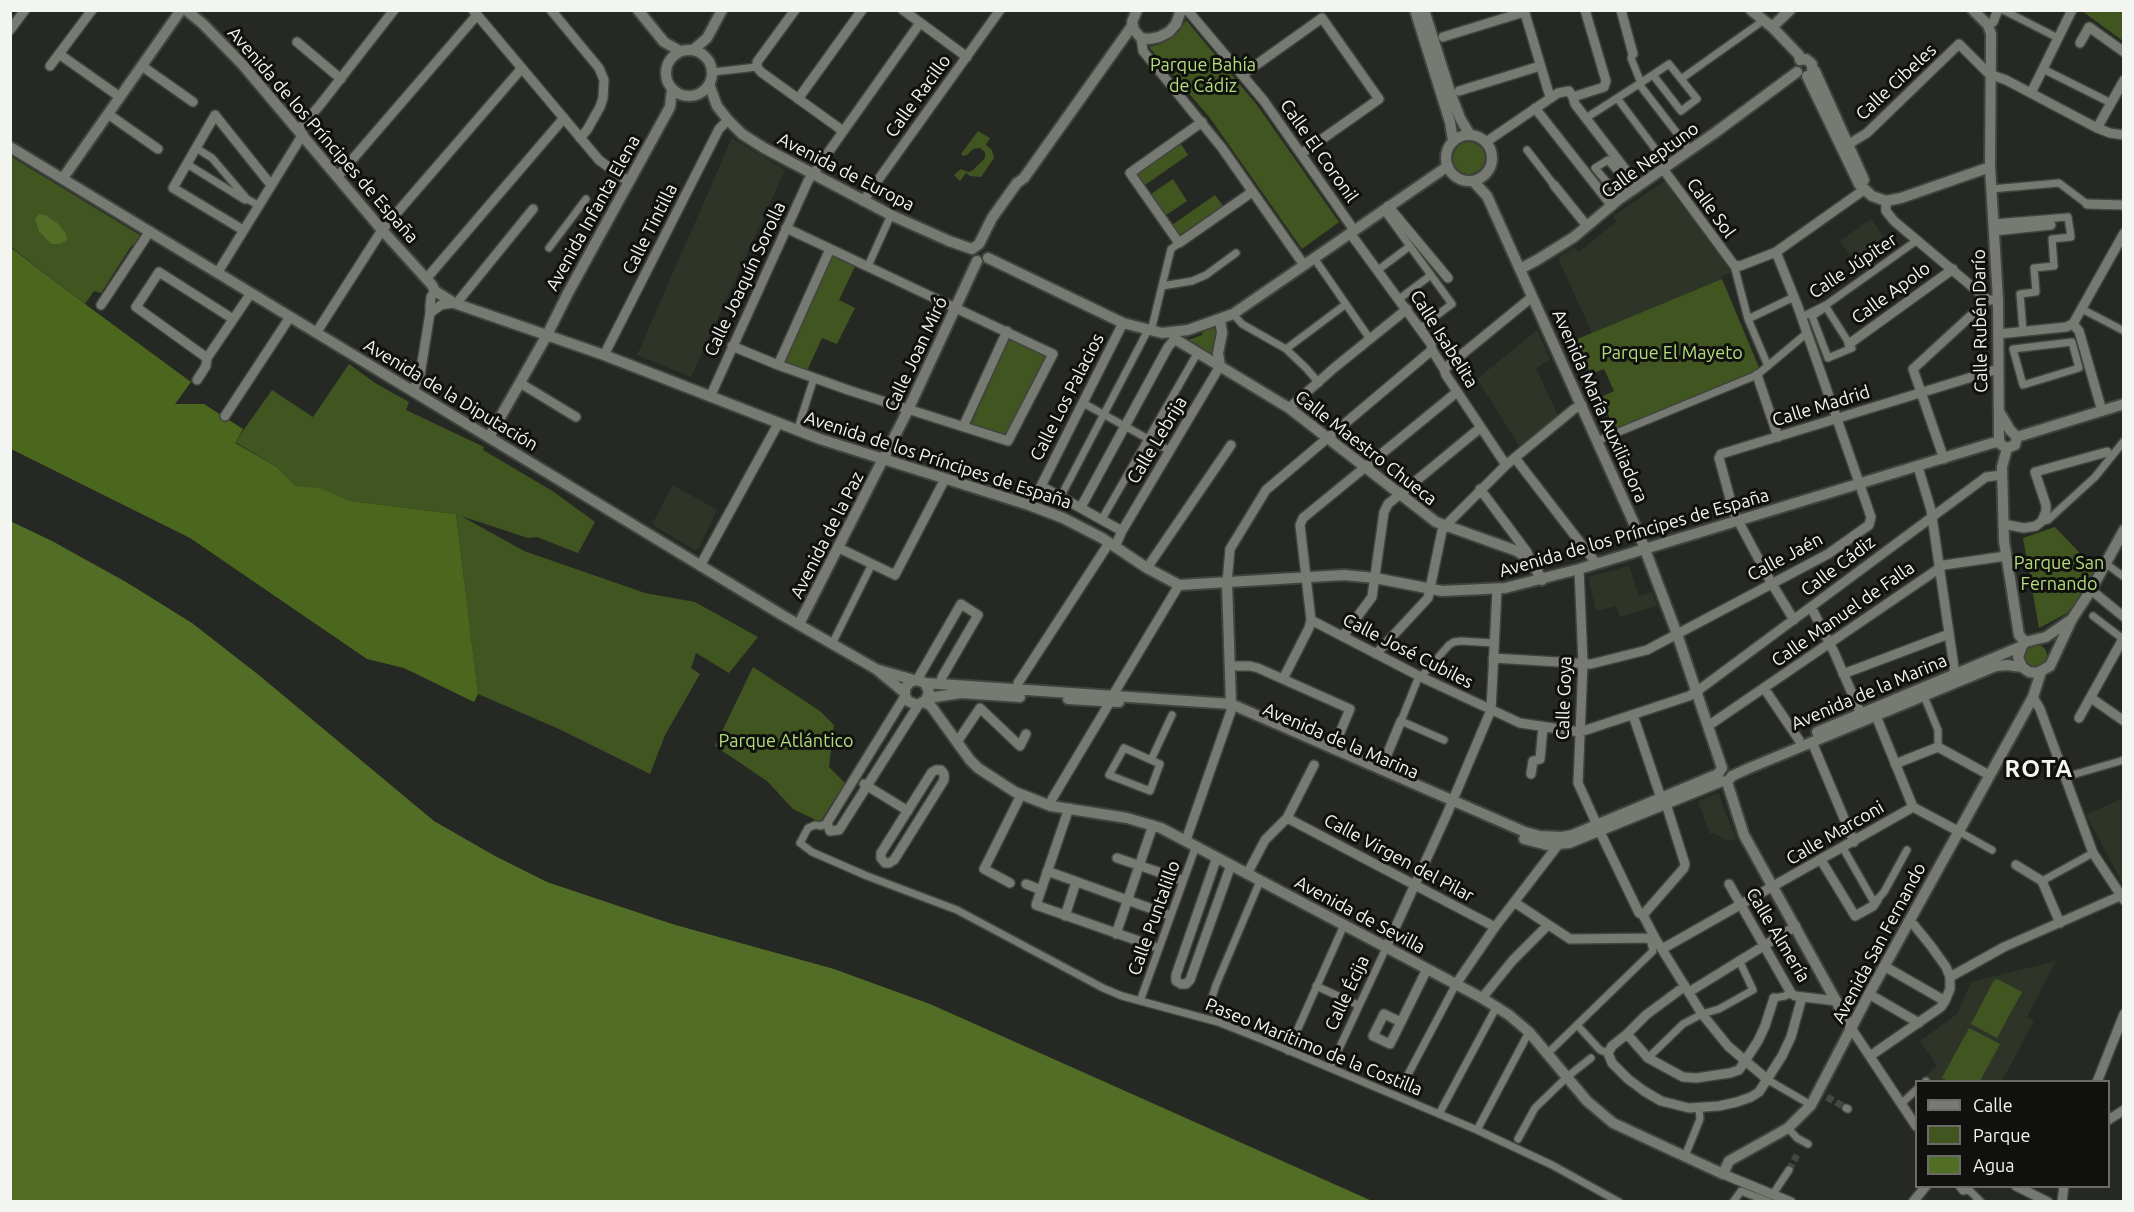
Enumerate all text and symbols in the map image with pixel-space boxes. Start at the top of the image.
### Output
street label: Avenida de los Príncipes de España [223,22,423,248]
street label: Calle Cibeles [1851,39,1941,125]
street label: Calle Racillo [881,50,955,142]
park label: Parque Bahía de Cádiz [1150,54,1256,97]
street label: Calle El Coronil [1275,95,1363,207]
street label: Calle Neptuno [1597,117,1703,203]
street label: Avenida de Europa [774,128,918,216]
street label: Avenida Infanta Elena [541,131,645,295]
street label: Calle Sol [1682,174,1740,242]
street label: Calle Tintilla [618,180,682,278]
street label: Calle Joaquín Sorolla [700,198,790,360]
street label: Calle Júpiter [1805,229,1901,303]
street label: Calle Rubén Darío [1968,249,1992,393]
street label: Calle Apolo [1848,257,1934,329]
street label: Calle Isabelita [1405,286,1483,392]
street label: Calle Joan Miró [880,293,952,415]
street label: Avenida María Auxiliadora [1548,306,1652,506]
street label: Calle Los Palacios [1026,330,1108,464]
street label: Avenida de la Diputación [360,334,542,456]
park label: Parque El Mayeto [1601,342,1743,364]
street label: Calle Madrid [1770,381,1872,431]
street label: Calle Maestro Chueca [1291,386,1441,510]
street label: Calle Lebrija [1122,392,1192,488]
street label: Avenida de los Príncipes de España [802,407,1074,513]
street label: Avenida de la Paz [786,468,868,602]
street label: Avenida de los Príncipes de España [1497,484,1771,582]
street label: Calle Jaén [1744,528,1826,586]
street label: Calle Cádiz [1797,531,1879,601]
park label: Parque San Fernando [2014,552,2104,594]
street label: Calle Manuel de Falla [1767,557,1919,671]
street label: Calle José Cubiles [1339,609,1477,693]
street label: Avenida de la Marina [1788,649,1950,735]
street label: Calle Goya [1552,656,1576,740]
street label: Avenida de la Marina [1260,698,1422,784]
park label: Parque Atlántico [719,730,853,752]
district label: ROTA [2004,755,2074,783]
street label: Calle Marconi [1782,796,1888,870]
street label: Calle Virgen del Pilar [1320,809,1478,907]
street label: Calle Puntalillo [1123,858,1185,978]
street label: Avenida San Fernando [1827,859,1931,1027]
street label: Avenida de Sevilla [1291,872,1429,958]
street label: Calle Almería [1741,884,1815,986]
street label: Calle Écija [1320,952,1374,1034]
street label: Paseo Marítimo de la Costilla [1202,993,1426,1101]
legend [1915,1080,2110,1188]
text: Calle [1973,1095,2013,1115]
text: Parque [1973,1125,2030,1145]
text: Agua [1973,1155,2015,1175]

